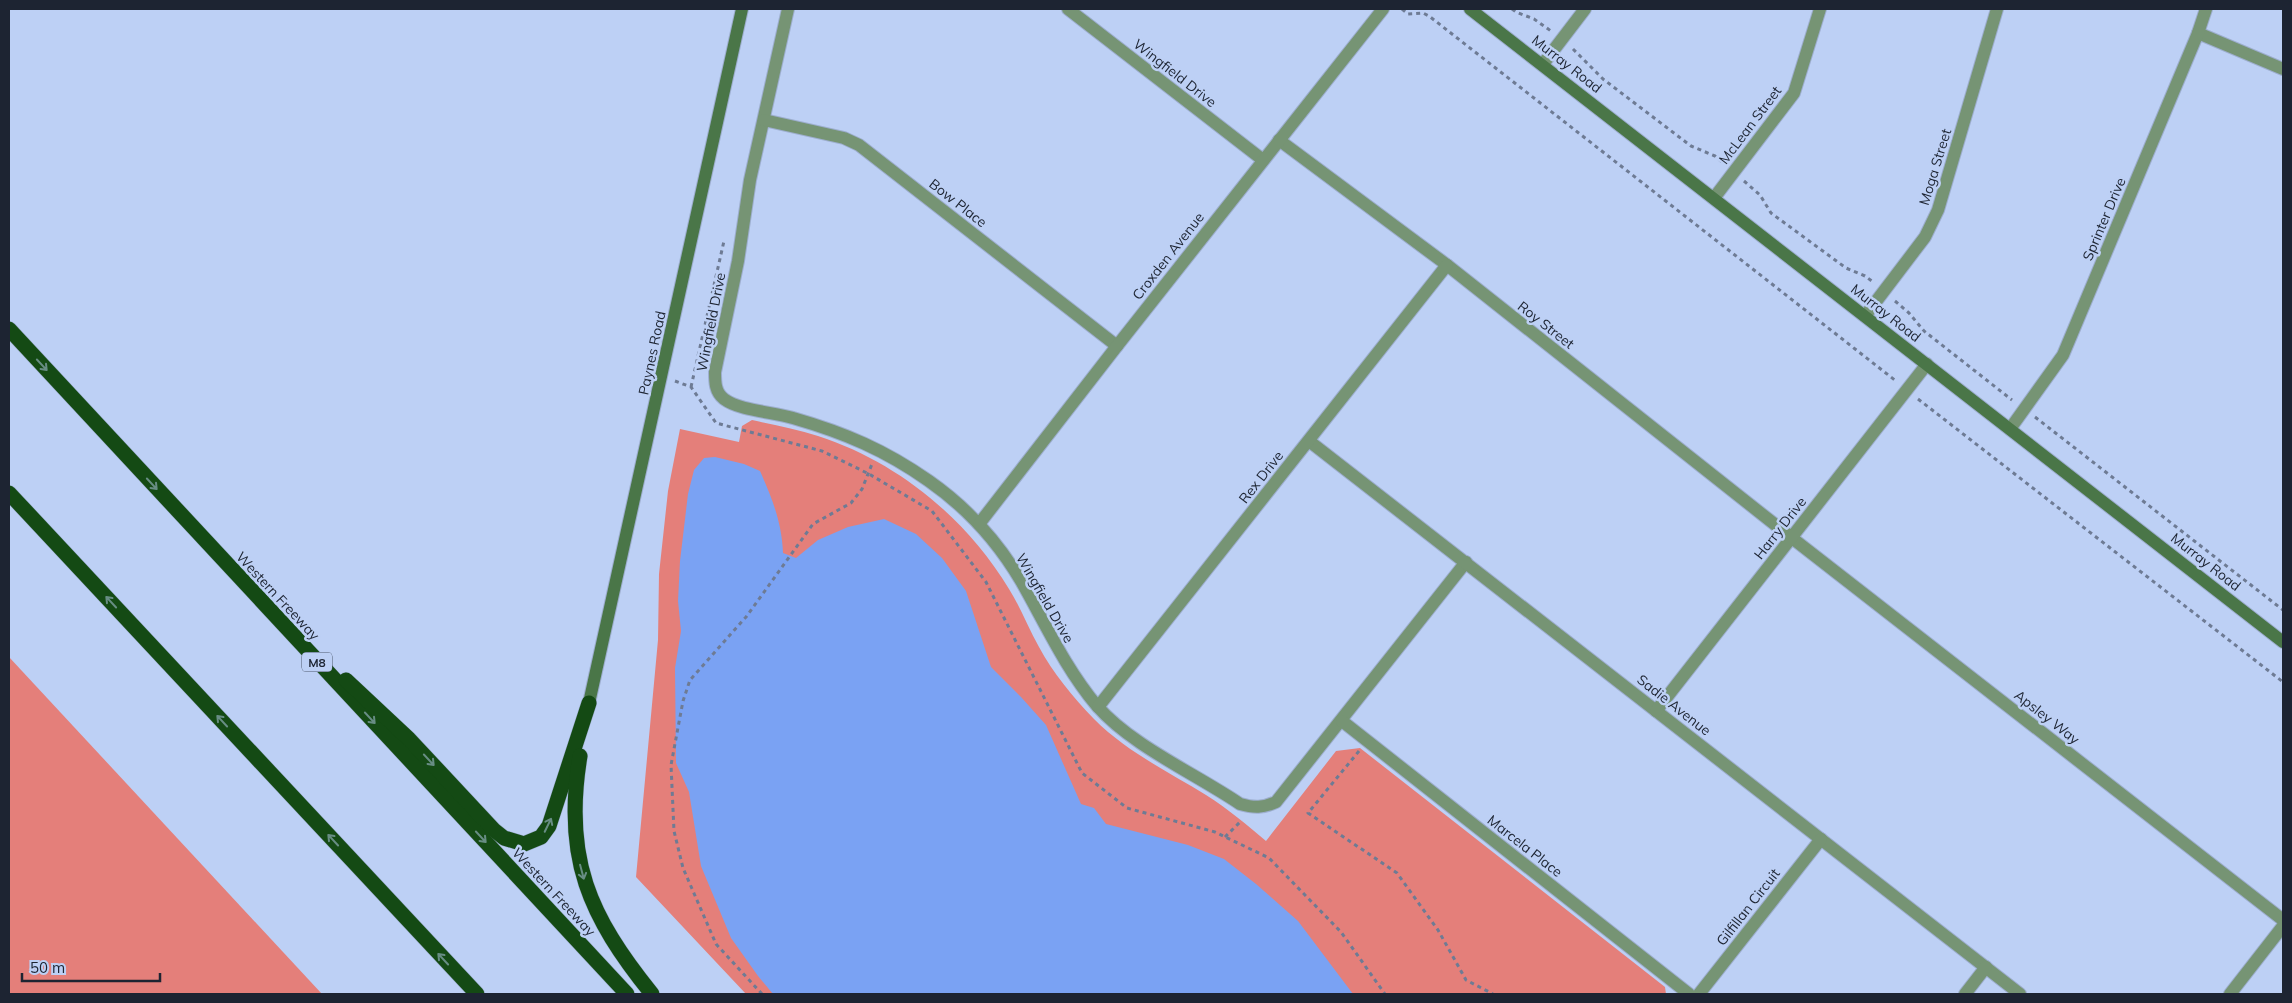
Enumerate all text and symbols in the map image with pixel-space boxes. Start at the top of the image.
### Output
street label: Murray Road [1528,31,1606,97]
street label: Wingfield Drive [1130,35,1220,111]
street label: McLean Street [1715,82,1785,168]
street label: Moga Street [1915,126,1955,208]
street label: Bow Place [925,175,991,231]
street label: Sprinter Drive [2078,175,2130,263]
street label: Croxden Avenue [1128,209,1208,303]
street label: Wingfield Drive [693,271,729,373]
street label: Murray Road [1847,280,1925,346]
street label: Roy Street [1514,297,1578,353]
street label: Paynes Road [634,309,670,397]
one-way arrow [36,358,48,371]
street label: Rex Drive [1235,447,1287,507]
one-way arrow [146,478,158,491]
street label: Harry Drive [1750,493,1810,563]
street label: Murray Road [2167,529,2245,595]
street label: Western Freeway [232,548,324,644]
street label: Wingfield Drive [1012,550,1078,646]
one-way arrow [105,596,117,609]
road number: M8 [302,652,332,672]
street label: Sadie Avenue [1633,671,1715,739]
street label: Apsley Way [2011,686,2084,748]
one-way arrow [364,712,376,725]
one-way arrow [216,715,228,727]
one-way arrow [423,753,435,766]
street label: Marcela Place [1484,811,1566,881]
one-way arrow [544,818,553,833]
one-way arrow [475,831,487,843]
one-way arrow [327,833,339,846]
street label: Western Freeway [508,844,600,940]
one-way arrow [578,864,588,880]
street label: Gilfillan Circuit [1712,865,1784,949]
scale bar [22,950,160,982]
one-way arrow [438,952,449,965]
text: 50 m [30,958,65,977]

